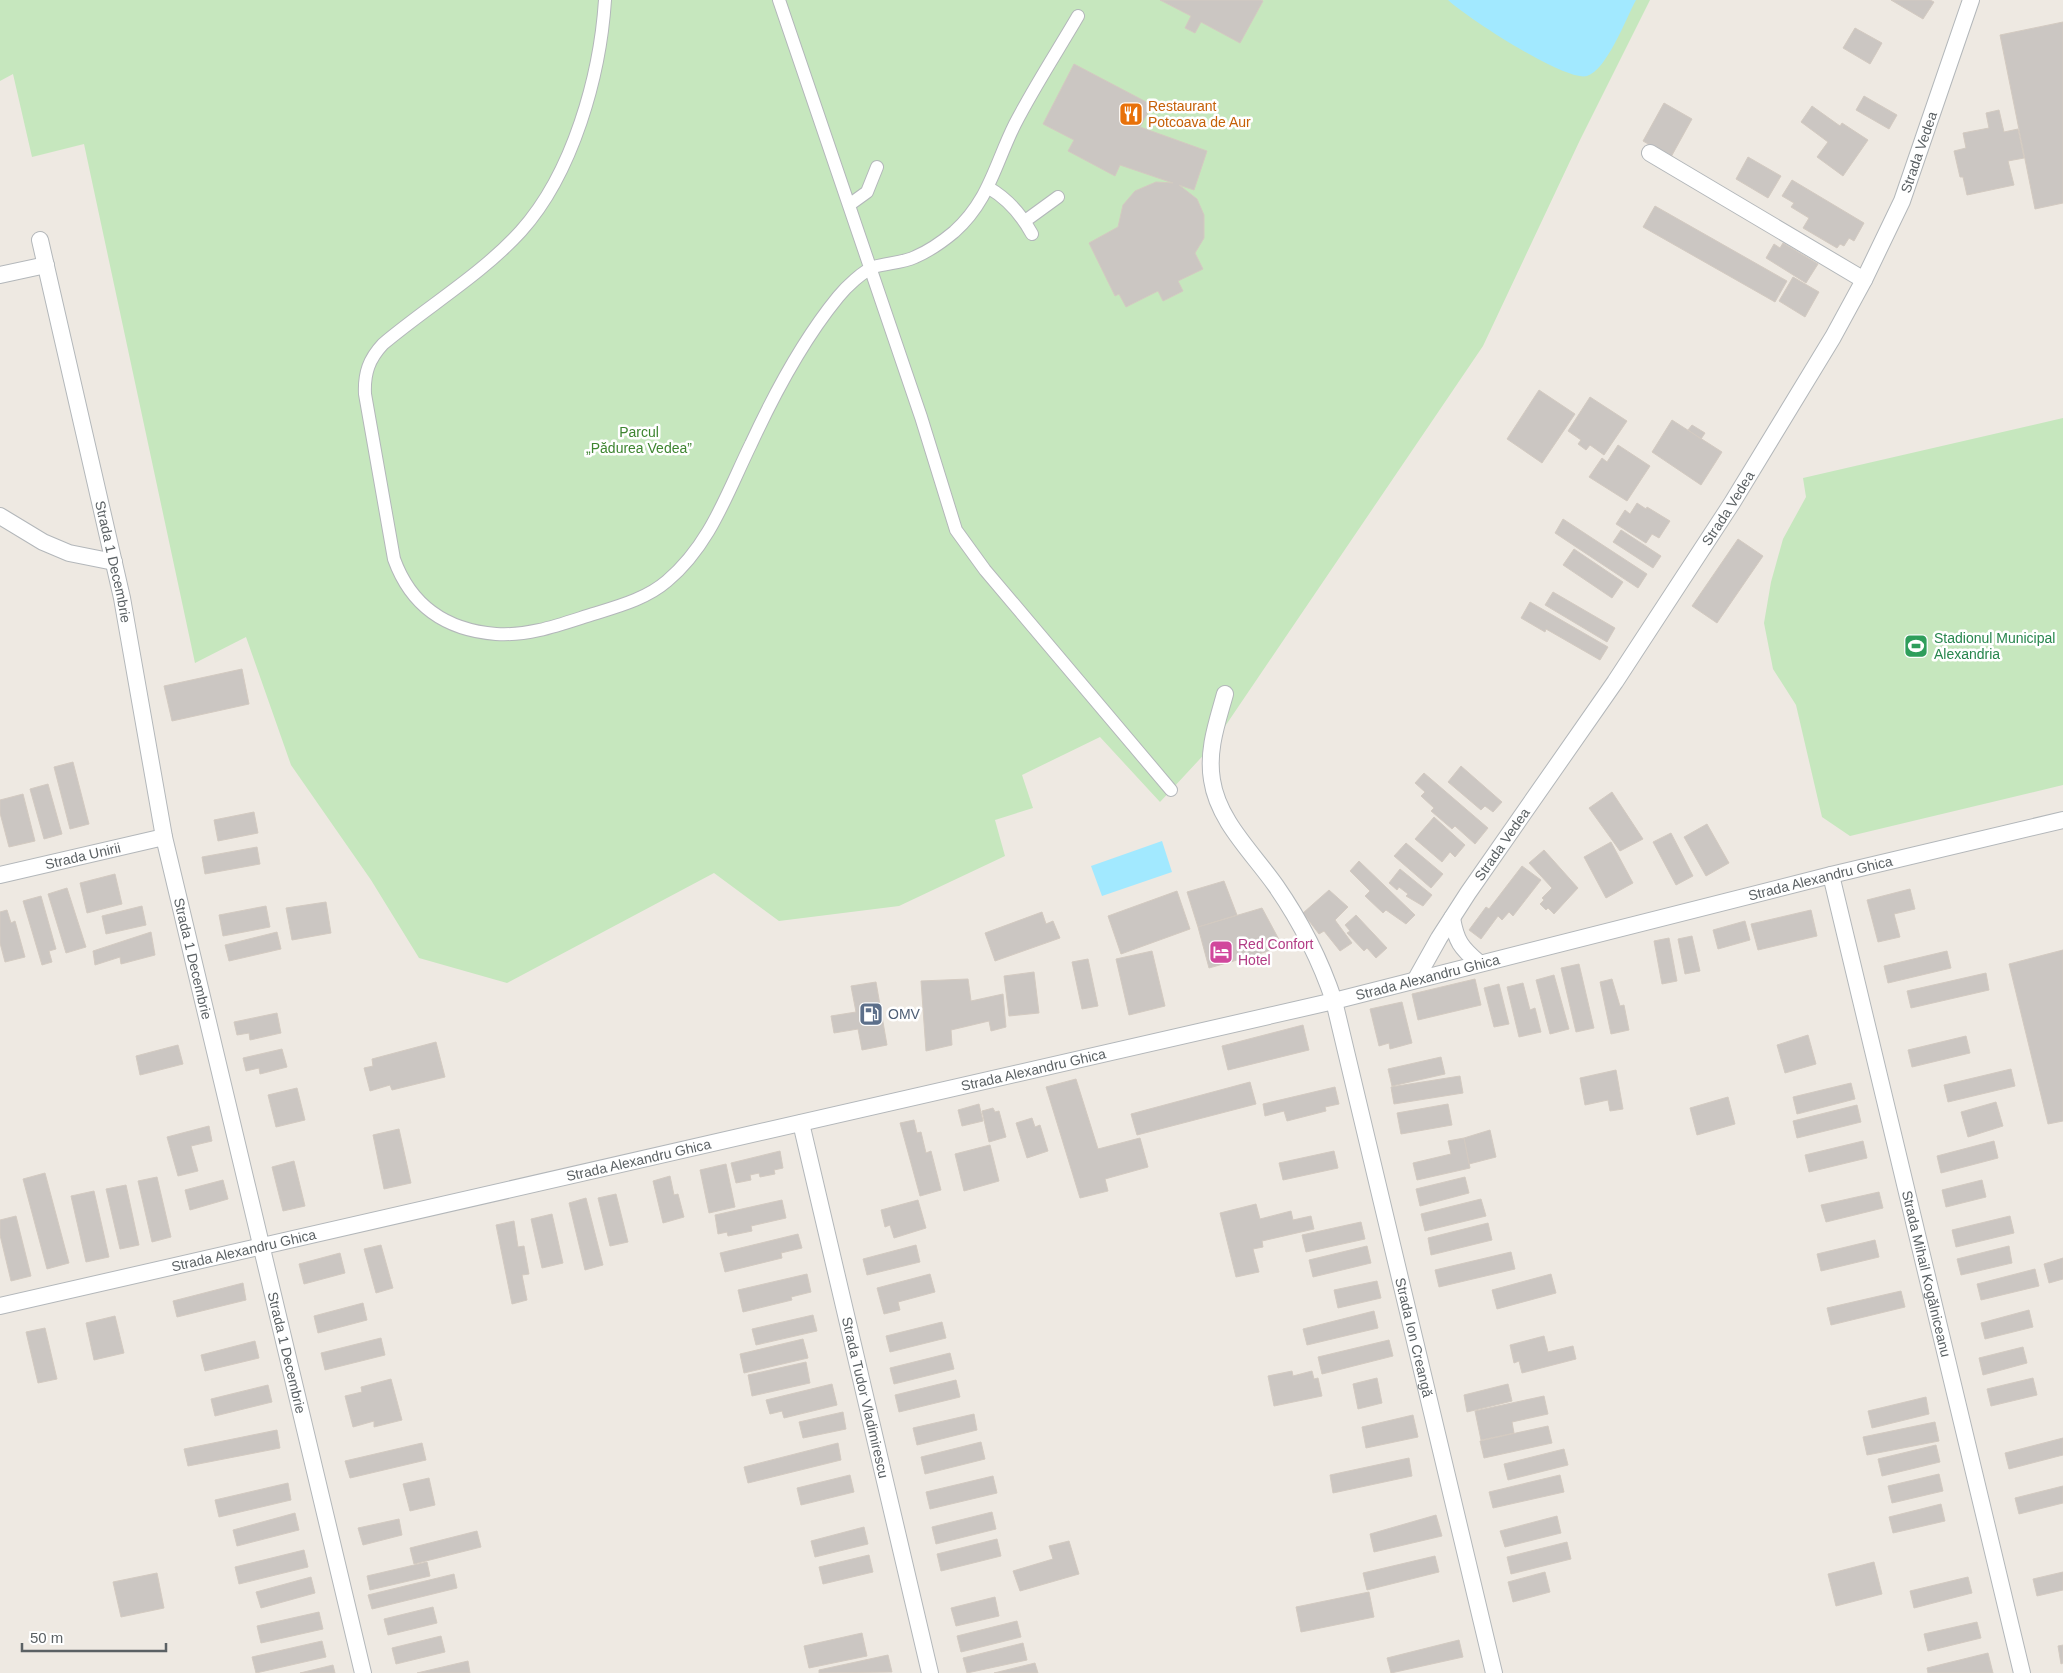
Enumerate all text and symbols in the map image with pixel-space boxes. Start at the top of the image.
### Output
place label: Restaurant Potcoava de Aur [1148,98,1251,130]
restaurant icon: Restaurant Potcoava de Aur [1118,101,1144,127]
street label: Strada Vedea [1897,109,1940,195]
park label: Parcul „Pădurea Vedea” [586,424,692,456]
street label: Strada Vedea [1698,468,1758,548]
street label: Strada 1 Decembrie [92,499,134,624]
place label: Stadionul Municipal Alexandria [1934,630,2055,662]
sports icon: Stadionul Municipal Alexandria [1903,633,1929,659]
street label: Strada Vedea [1471,805,1533,884]
street label: Strada Unirii [43,839,122,872]
street label: Strada Alexandru Ghica [1746,853,1894,904]
street label: Strada 1 Decembrie [171,896,215,1021]
place label: Red Confort Hotel [1238,936,1314,968]
hotel icon: Red Confort Hotel [1208,939,1234,965]
street label: Strada Alexandru Ghica [1354,951,1502,1003]
fuel station icon: OMV [858,1001,884,1027]
place label: OMV [888,1006,921,1022]
street label: Strada Alexandru Ghica [959,1045,1107,1094]
street label: Strada Alexandru Ghica [565,1136,713,1184]
street label: Strada Mihail Kogălniceanu [1899,1189,1954,1359]
street label: Strada Alexandru Ghica [170,1226,318,1275]
street label: Strada Ion Creangă [1392,1276,1436,1399]
street label: Strada 1 Decembrie [265,1290,309,1415]
street label: Strada Tudor Vladimirescu [839,1315,892,1480]
scale bar [22,1620,166,1652]
text: 50 m [30,1629,63,1646]

